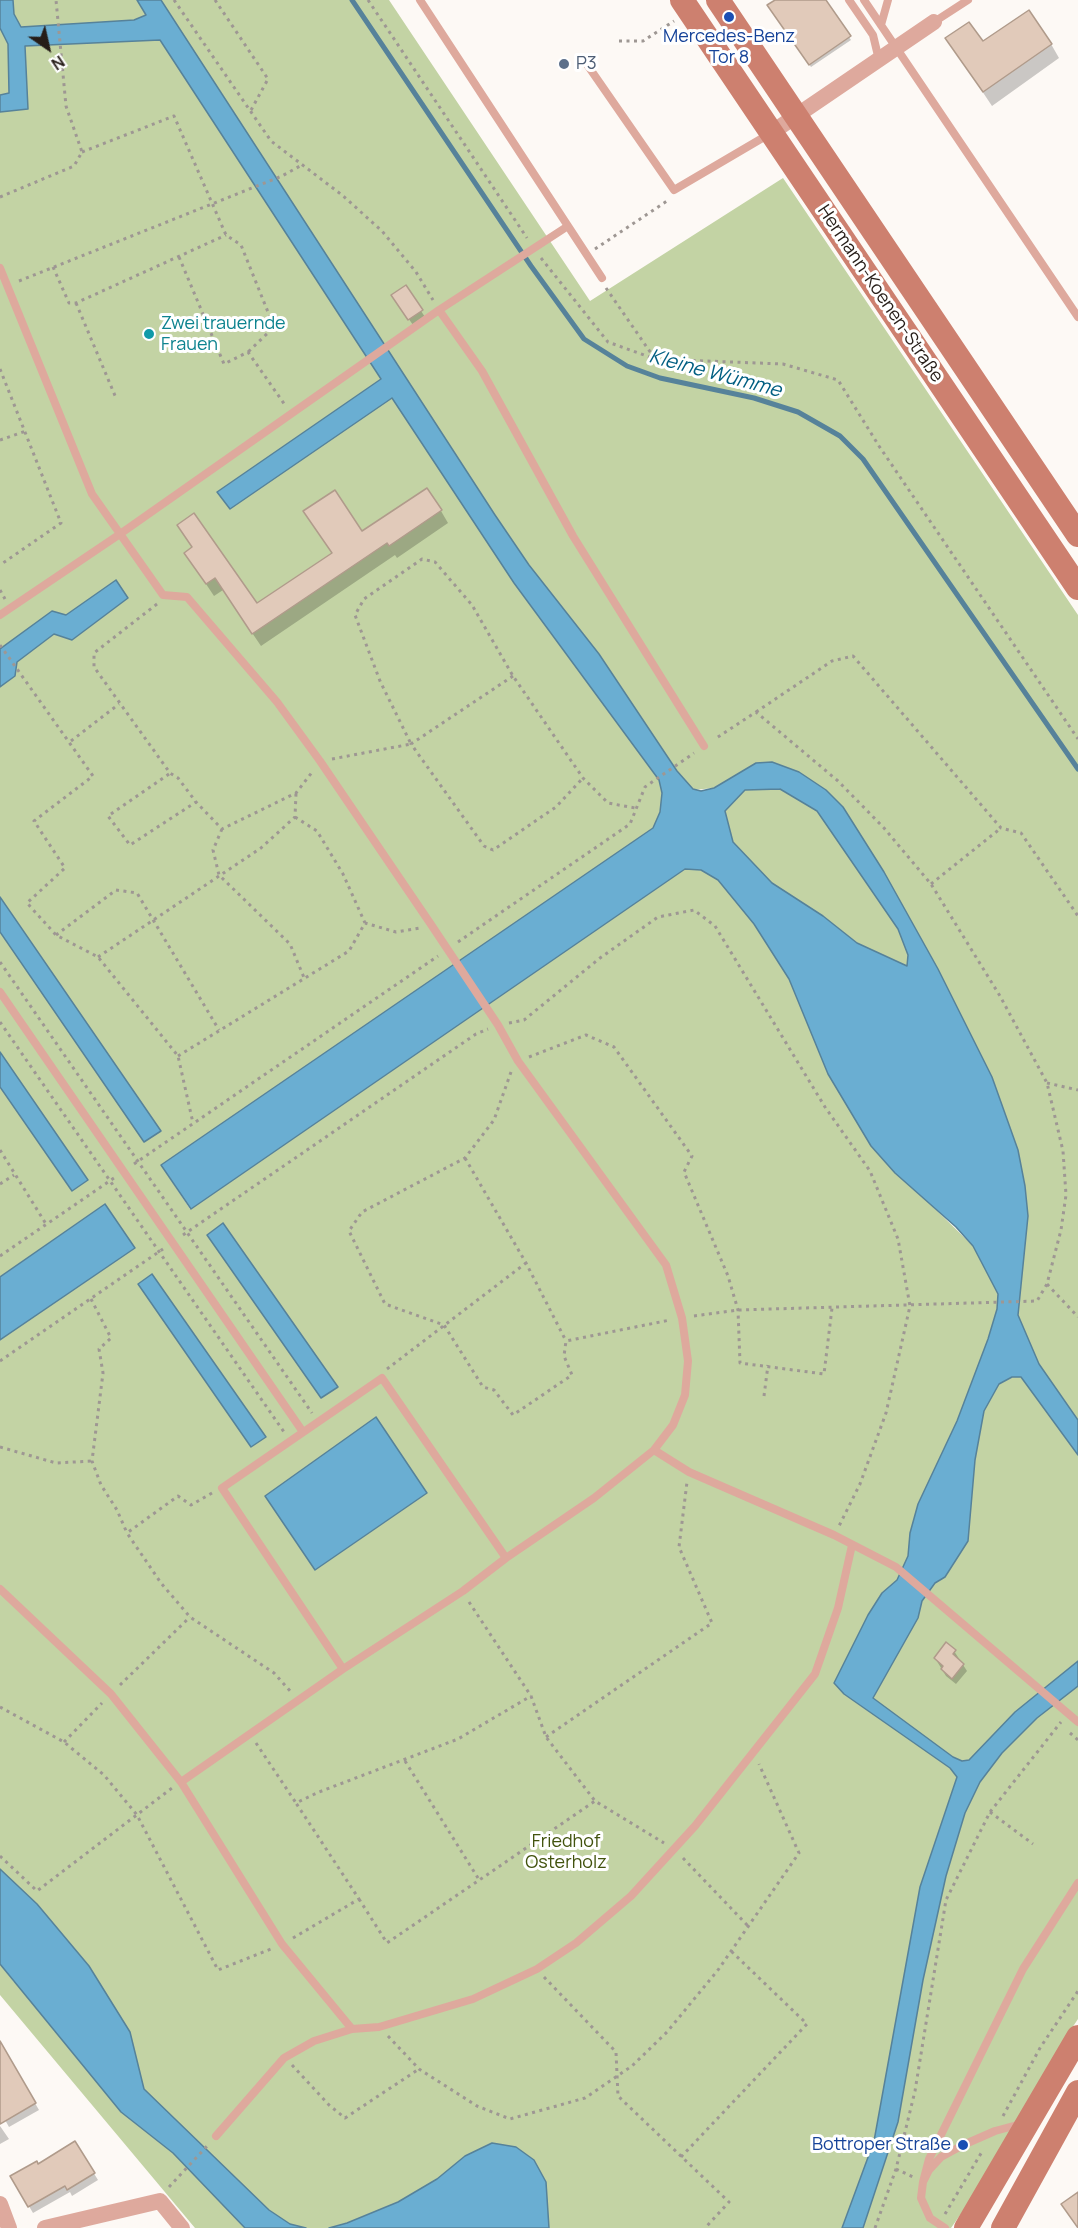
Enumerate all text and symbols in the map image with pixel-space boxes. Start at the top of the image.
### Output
marker: Mercedes-Benz Tor 8 [722,10,736,24]
north arrow [18,18,78,78]
place label: Mercedes-Benz Tor 8 [663,26,795,68]
text: N [47,51,69,75]
place label: P3 [576,53,597,75]
marker: P3 [557,57,571,71]
street label: Hermann-Koenen-Straße [813,201,947,387]
place label: Zwei trauernde Frauen [161,313,286,356]
marker: Zwei trauernde Frauen [142,327,156,341]
water label: Kleine Wümme [646,345,784,403]
park label: Friedhof Osterholz [525,1831,607,1874]
place label: Bottroper Straße [812,2134,951,2156]
marker: Bottroper Straße [956,2138,970,2152]

